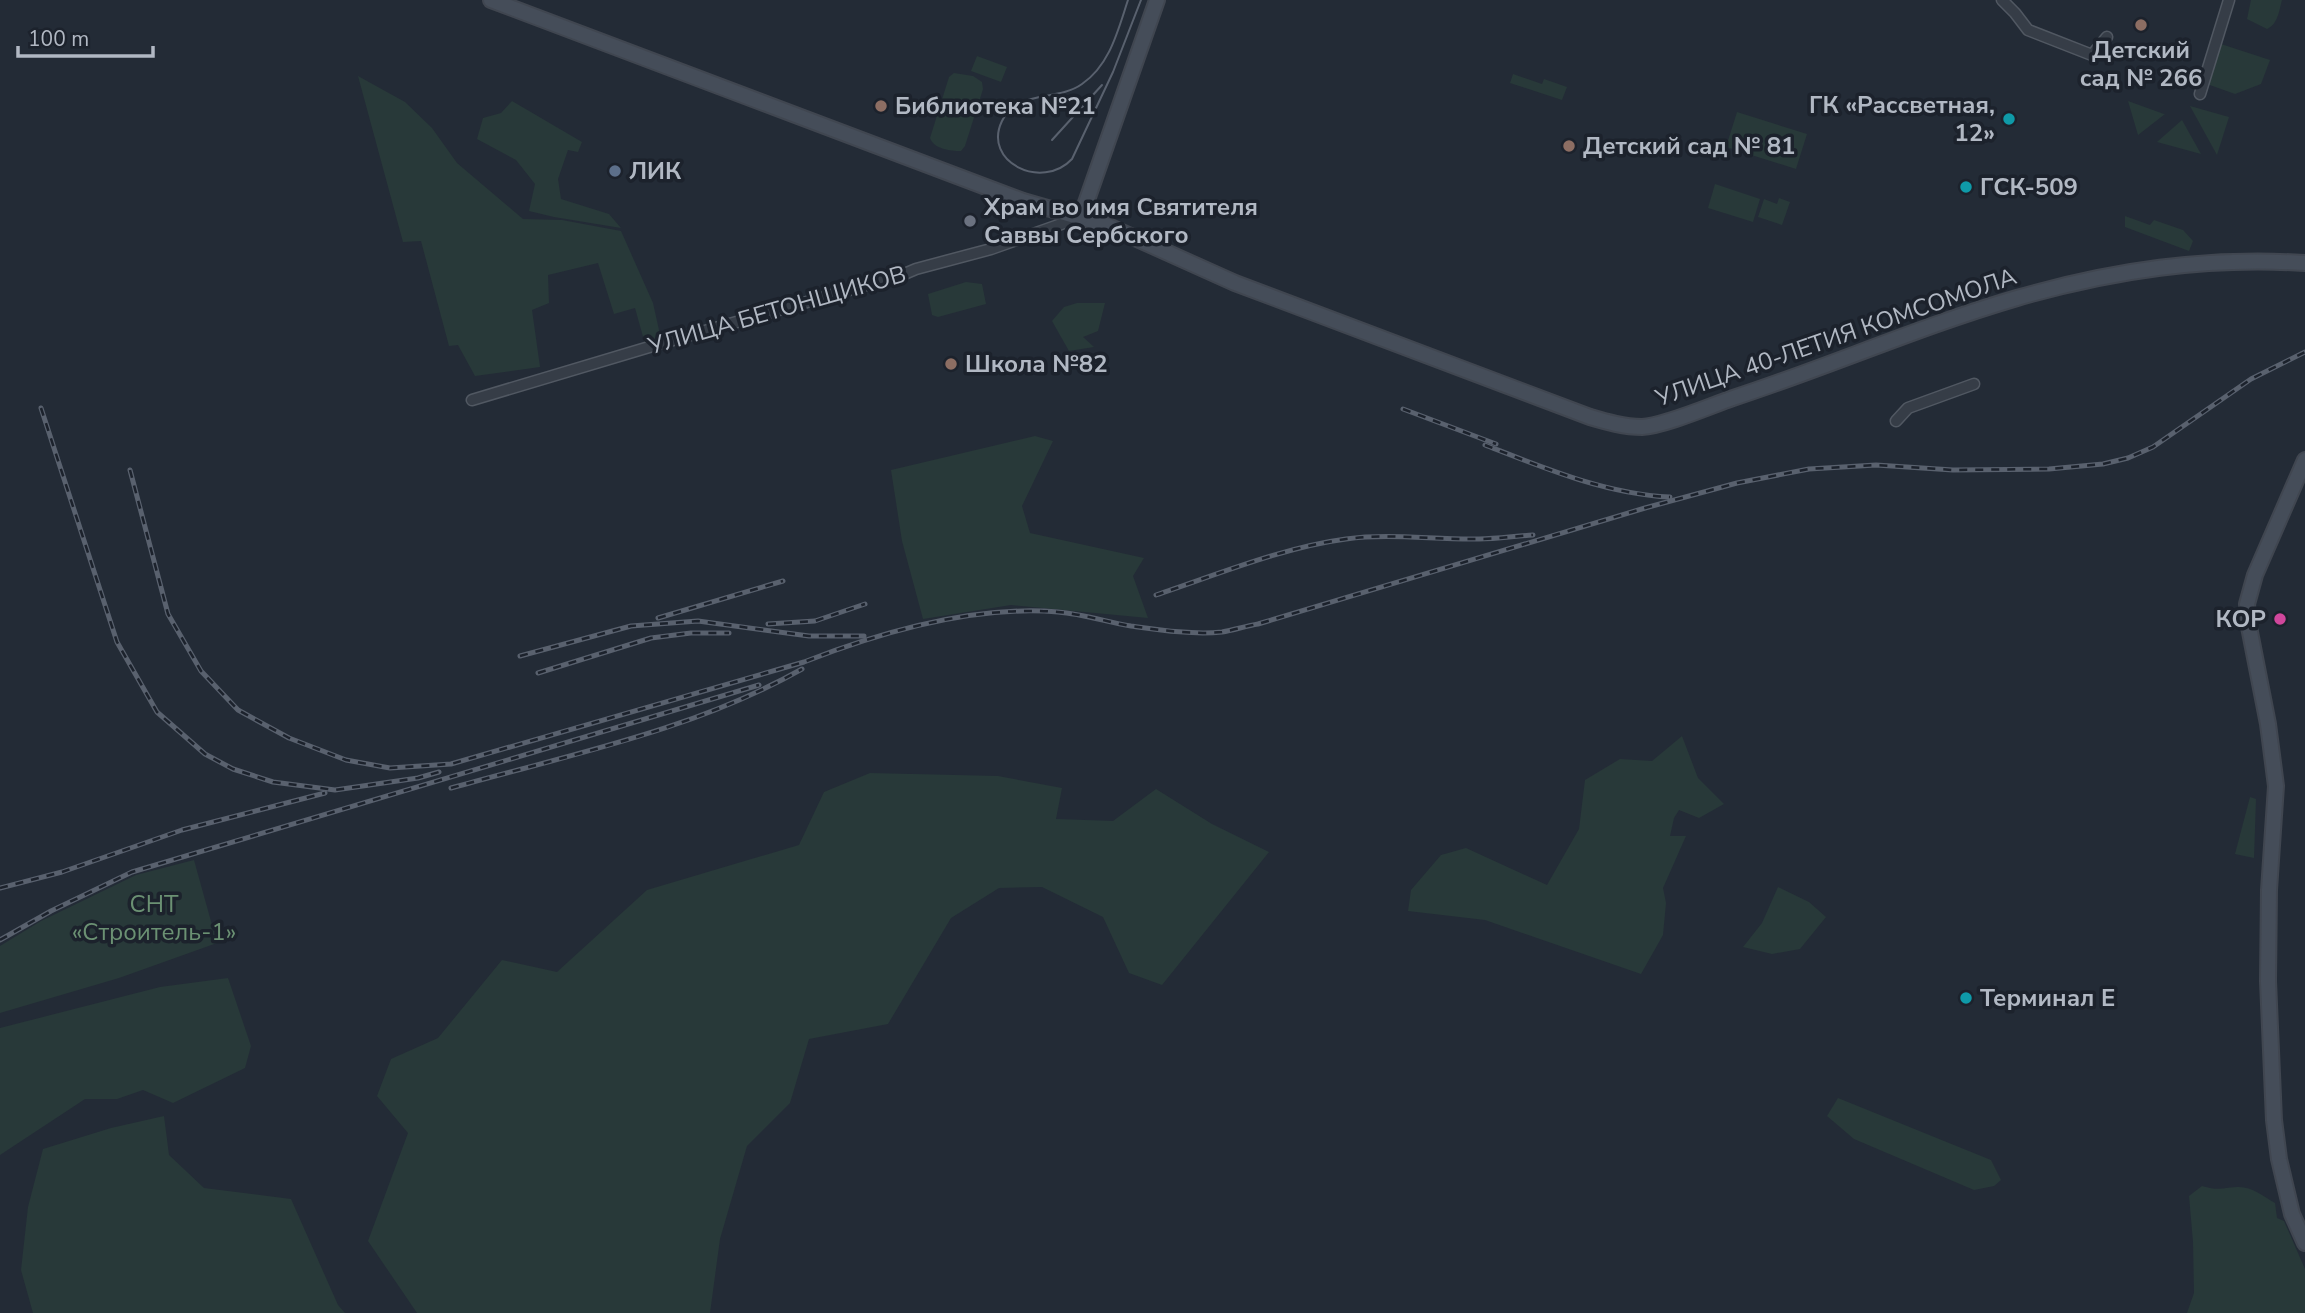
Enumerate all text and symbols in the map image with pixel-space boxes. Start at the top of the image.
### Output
scale bar [18,14,152,58]
marker: Детский сад № 266 [2133,17,2149,33]
text: 100 m [28,25,89,53]
place label: Детский сад № 266 [2080,34,2202,94]
place label: ГК «Рассветная, 12» [1809,89,1995,149]
place label: Библиотека №21 [895,90,1096,122]
marker: Библиотека №21 [873,98,889,114]
marker: ГК «Рассветная, 12» [2001,111,2017,127]
place label: Детский сад № 81 [1583,130,1796,162]
marker: Детский сад № 81 [1561,138,1577,154]
place label: ЛИК [629,155,682,187]
marker: ЛИК [607,163,623,179]
place label: ГСК-509 [1980,171,2078,203]
marker: ГСК-509 [1958,179,1974,195]
place label: Храм во имя Святителя Саввы Сербского [983,191,1258,251]
marker: Храм во имя Святителя Саввы Сербского [962,213,978,229]
street label: УЛИЦА БЕТОНЩИКОВ [643,258,910,362]
street label: УЛИЦА 40-ЛЕТИЯ КОМСОМОЛА [1650,260,2021,414]
place label: Школа №82 [965,348,1108,380]
marker: Школа №82 [943,356,959,372]
place label: КОР [2216,603,2266,635]
marker: КОР [2272,611,2288,627]
park label: СНТ «Строитель-1» [72,888,236,948]
place label: Терминал Е [1980,982,2115,1014]
marker: Терминал Е [1958,990,1974,1006]

